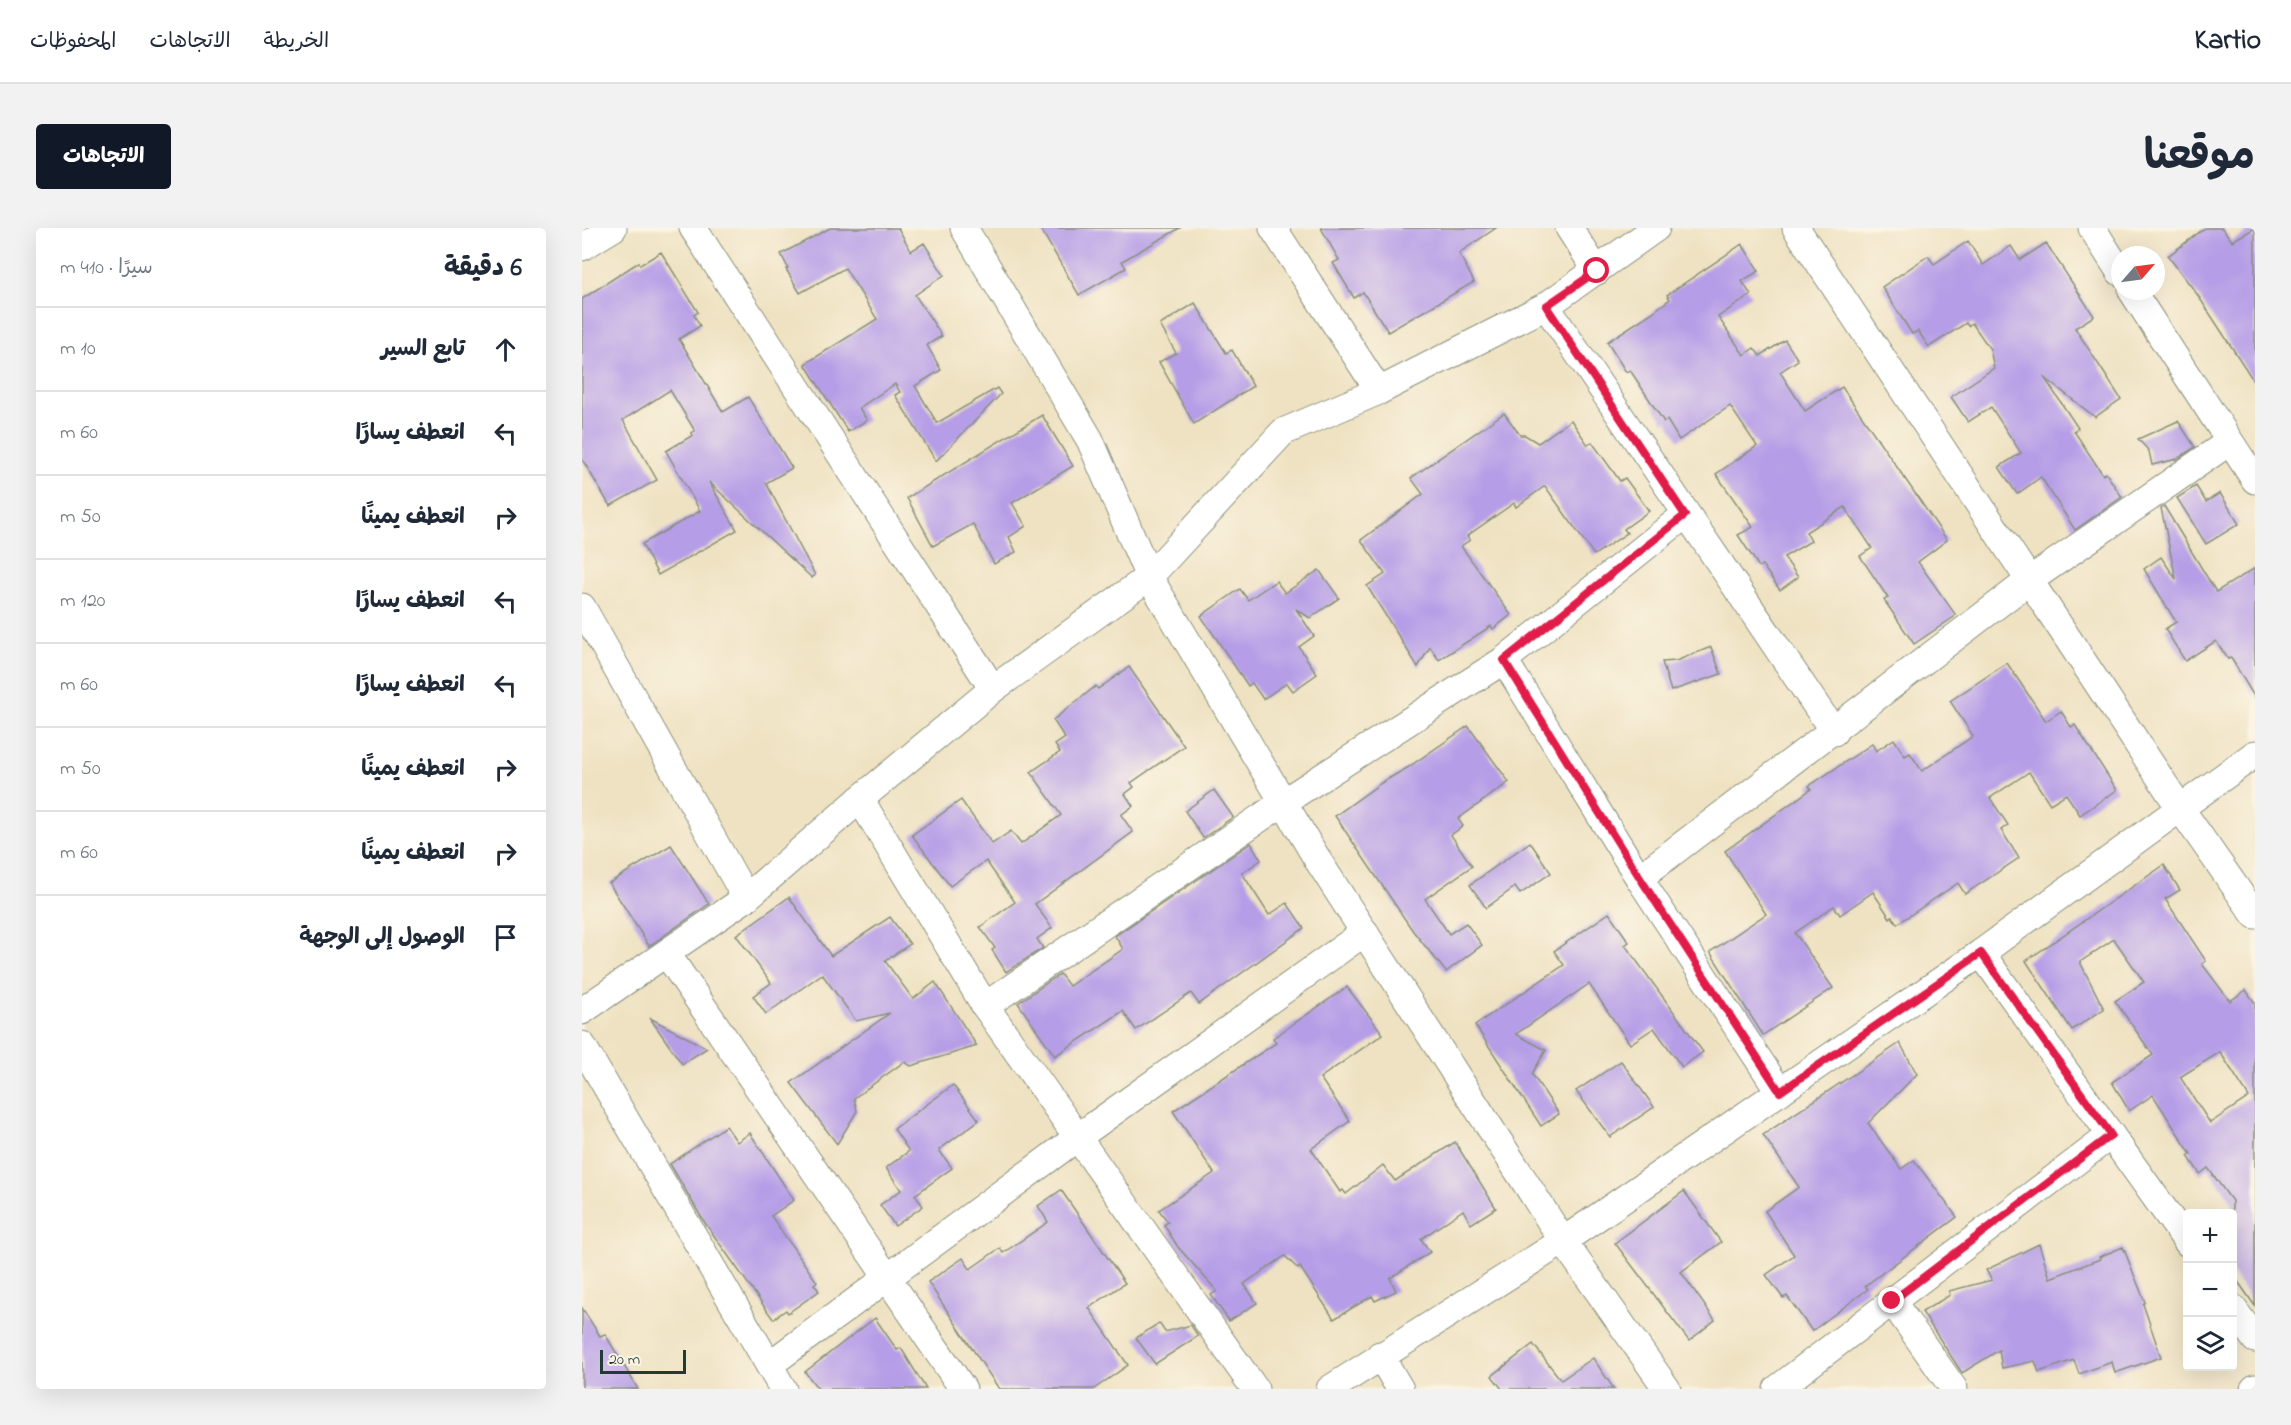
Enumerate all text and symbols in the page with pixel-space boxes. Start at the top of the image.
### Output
text: Kartio [2195,21,2261,62]
text: المحفوظات [30,27,116,57]
text: الاتجاهات [149,27,231,57]
text: الخريطة [264,27,329,57]
button: الاتجاهات [36,124,171,189]
text: موقعنا [2144,127,2255,188]
north arrow [2111,246,2165,300]
text: 6 دقيقة [444,250,522,288]
text: سيرًا · 410 m [60,254,153,283]
route start [1583,257,1609,283]
icon: ahead [489,333,522,366]
text: تابع السير [381,334,465,366]
text: 10 m [60,335,96,364]
icon: left [489,417,522,450]
text: انعطف يسارًا [356,418,465,450]
text: 60 m [60,419,98,448]
icon: right [489,501,522,534]
text: انعطف يمينًا [361,502,465,534]
text: 50 m [60,503,101,532]
icon: left [489,585,522,618]
text: انعطف يسارًا [356,586,465,618]
text: 120 m [60,587,105,616]
icon: left [489,669,522,702]
text: انعطف يسارًا [356,670,465,702]
text: 60 m [60,671,98,700]
icon: right [489,753,522,786]
text: انعطف يمينًا [361,754,465,786]
text: 50 m [60,755,101,784]
icon: right [489,837,522,870]
text: انعطف يمينًا [361,838,465,870]
text: 60 m [60,839,98,868]
icon: arrive [489,921,522,954]
text: الوصول إلى الوجهة [299,922,465,954]
map controls [2183,1209,2237,1371]
button: + [2183,1209,2237,1263]
button: − [2183,1263,2237,1317]
route end [1878,1287,1904,1313]
button: layers [2183,1317,2237,1371]
scale bar [600,1347,686,1374]
text: 20 m [609,1348,640,1372]

